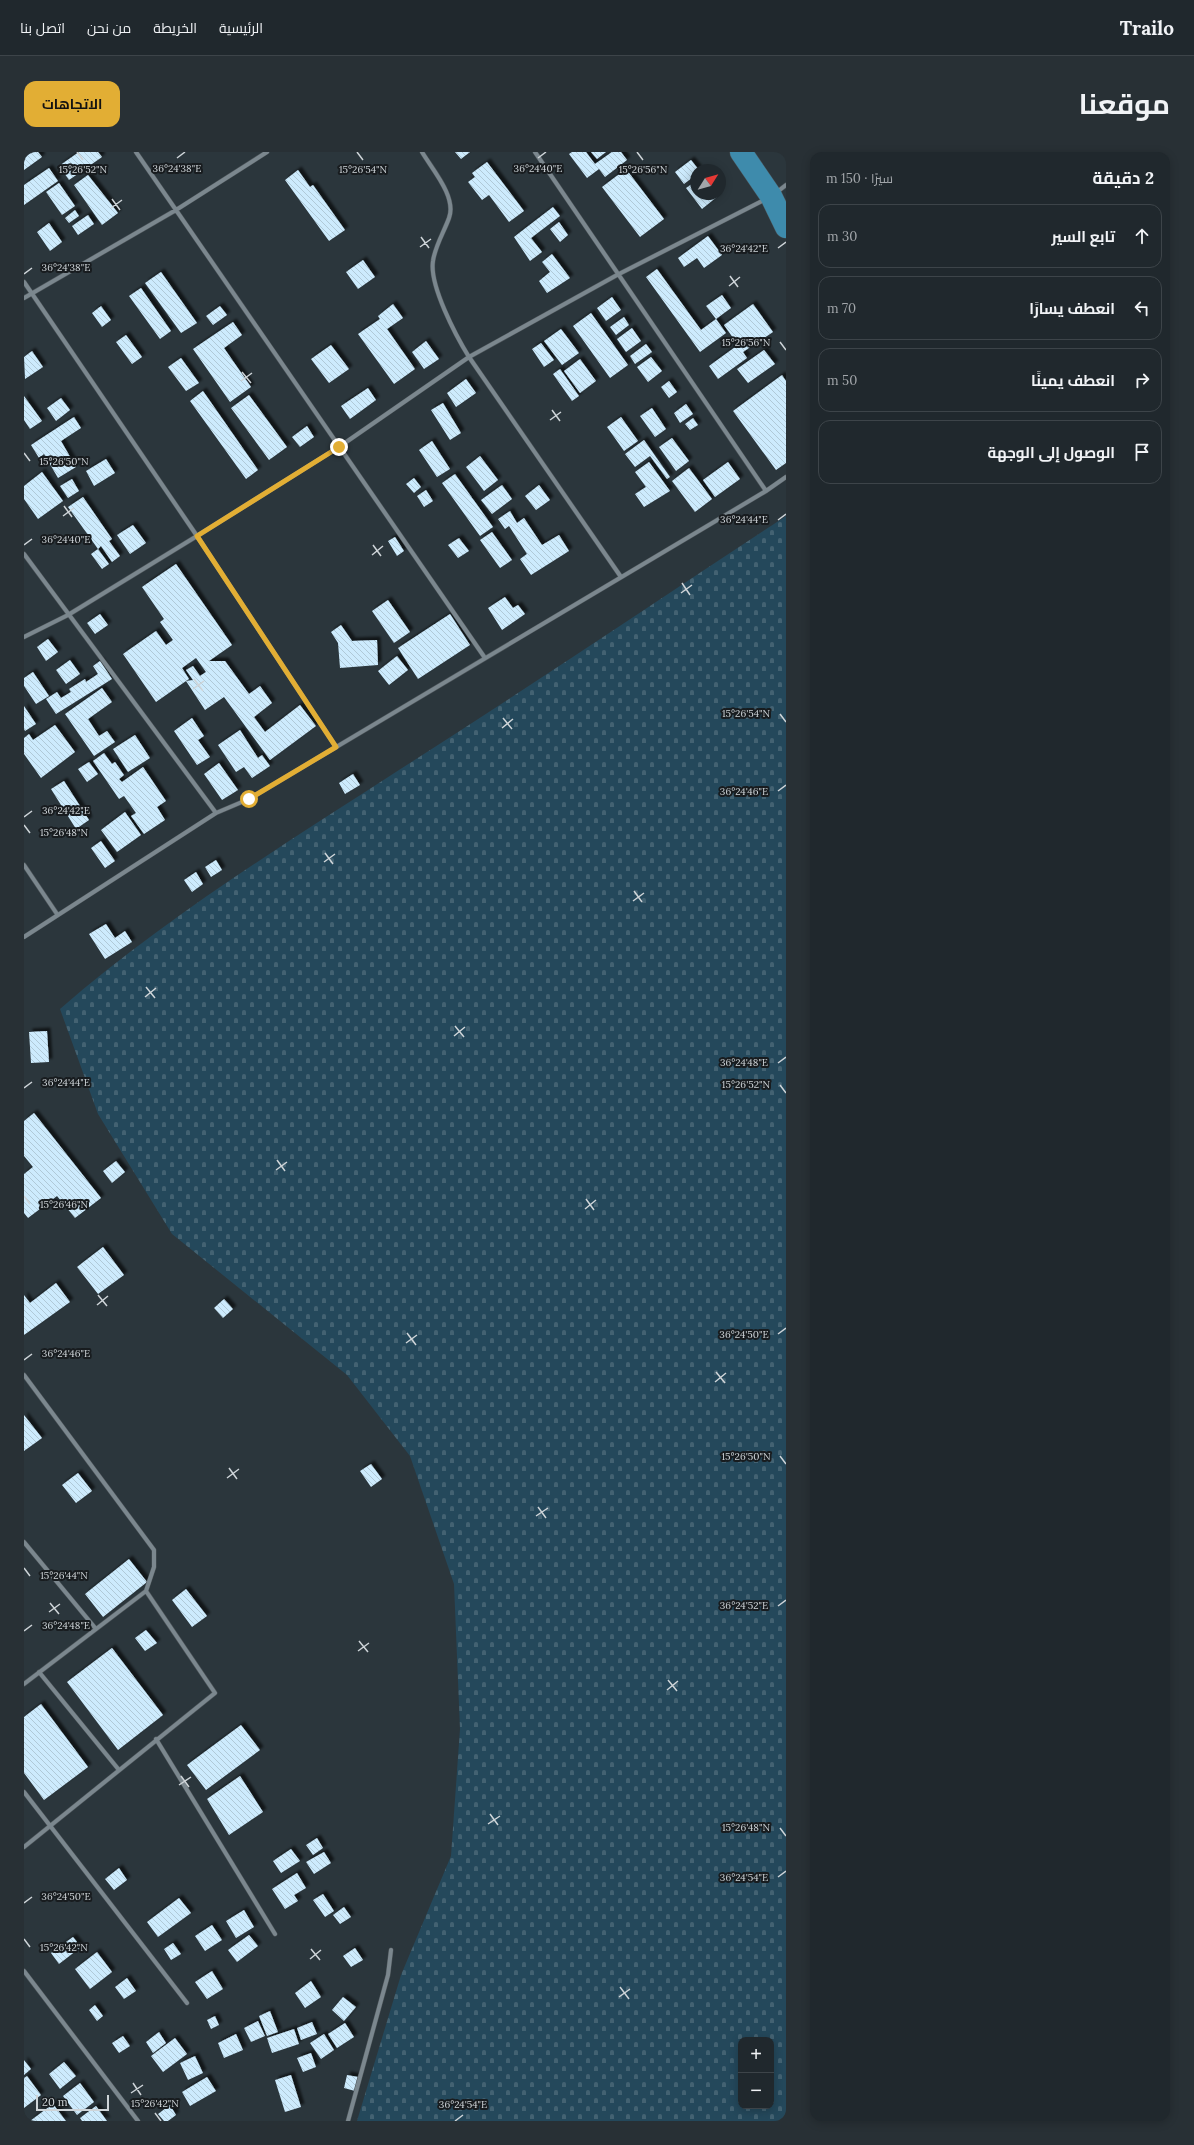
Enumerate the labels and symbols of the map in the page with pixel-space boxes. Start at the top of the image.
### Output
text: 36°24'38"E [153,162,201,175]
text: 36°24'40"E [514,162,562,175]
text: 15°26'52"N [59,163,108,176]
text: 15°26'54"N [339,163,387,176]
text: 15°26'56"N [619,163,668,176]
north arrow [690,164,726,200]
text: 36°24'42"E [720,242,768,255]
text: 36°24'38"E [42,261,90,274]
text: 15°26'56"N [722,336,771,349]
route end [330,438,348,456]
text: 15°26'50"N [39,455,89,468]
text: 36°24'44"E [720,513,768,526]
text: 36°24'40"E [42,533,90,546]
text: 15°26'54"N [722,707,770,720]
text: 36°24'46"E [720,785,768,798]
route start [240,790,258,808]
text: 36°24'42"E [42,804,90,817]
text: 15°26'48"N [40,826,88,839]
text: 36°24'48"E [720,1056,768,1069]
text: 36°24'44"E [42,1076,90,1089]
text: 15°26'52"N [722,1078,771,1091]
text: 15°26'46"N [40,1198,88,1211]
text: 36°24'50"E [719,1328,769,1341]
text: 36°24'46"E [42,1347,90,1360]
text: 15°26'50"N [721,1450,771,1463]
text: 15°26'44"N [40,1569,88,1582]
text: 36°24'52"E [720,1599,768,1612]
text: 36°24'48"E [42,1619,90,1632]
text: 15°26'48"N [722,1821,770,1834]
text: 36°24'54"E [720,1871,768,1884]
text: 36°24'50"E [41,1890,91,1903]
text: 15°26'42"N [40,1941,88,1954]
scale bar [36,2093,109,2112]
text: 15°26'42"N [131,2097,179,2110]
text: 36°24'54"E [439,2098,487,2111]

